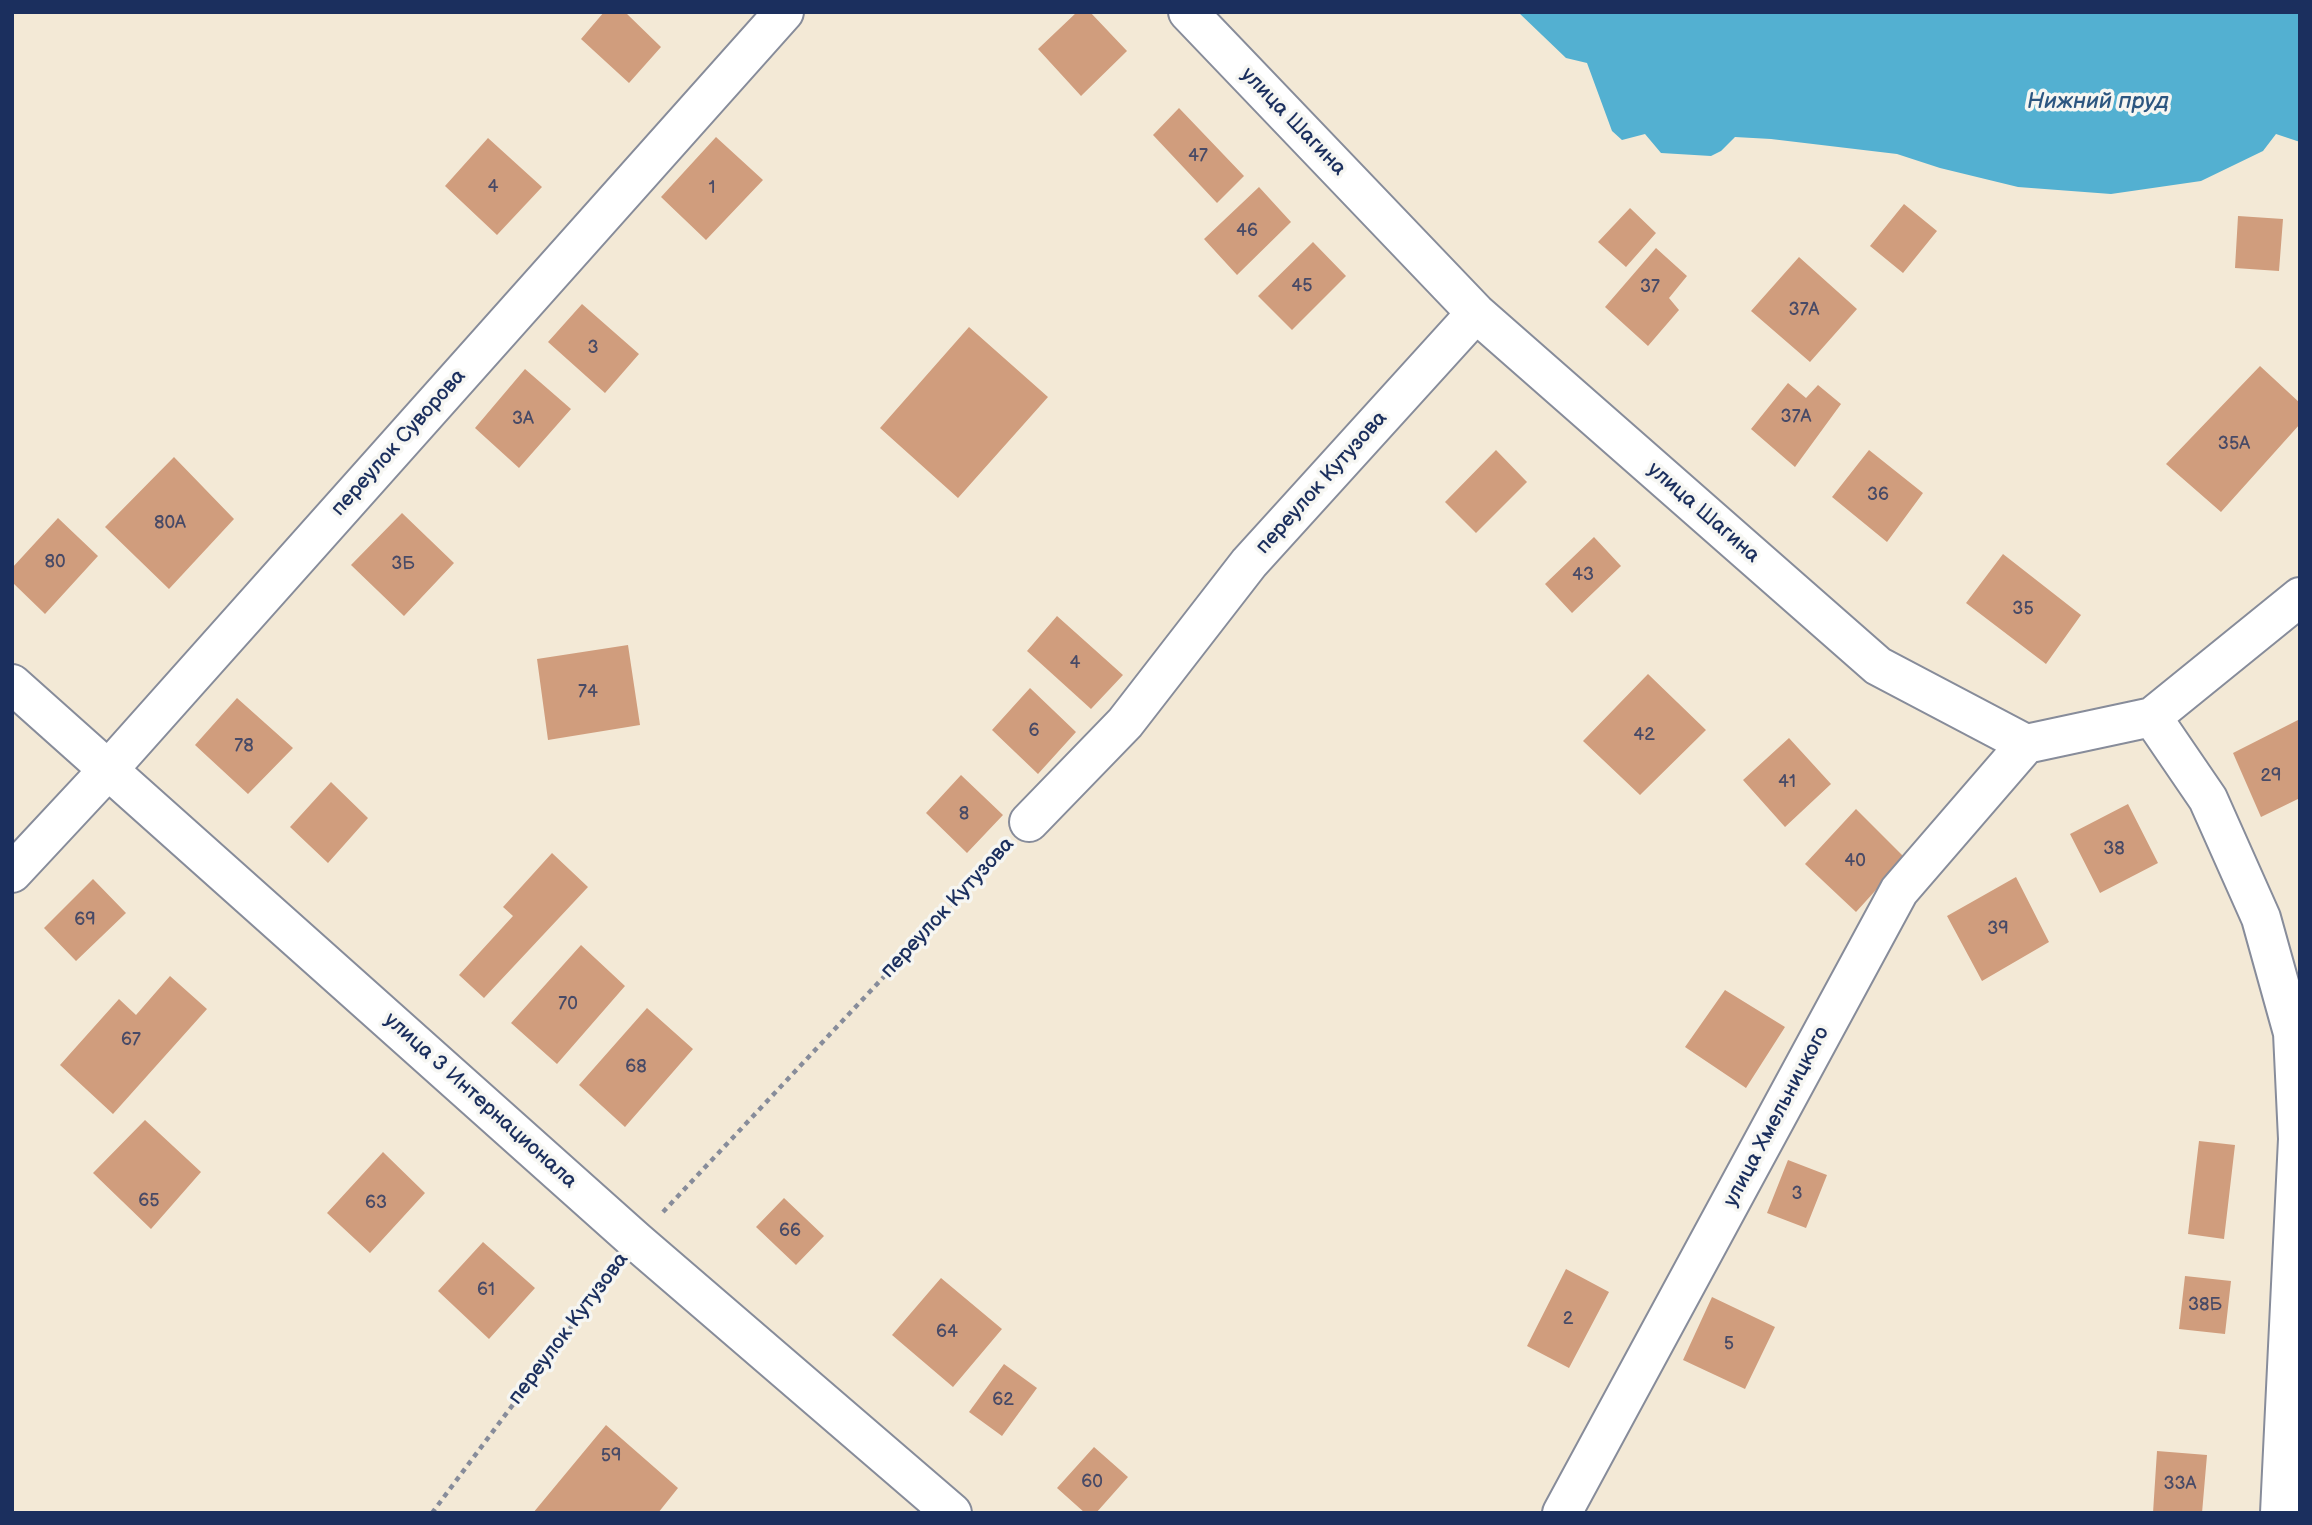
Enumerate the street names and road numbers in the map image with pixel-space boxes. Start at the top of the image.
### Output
street label: улица Шагина [1235,63,1351,181]
street label: переулок Суворова [326,364,472,522]
street label: переулок Кутузова [1251,406,1393,560]
street label: улица Шагина [1642,457,1764,569]
street label: переулок Кутузова [876,832,1020,984]
street label: улица 3 Интернационала [378,1008,582,1194]
street label: улица Хмельницкого [1719,1022,1835,1212]
street label: переулок Кутузова [504,1248,634,1410]

